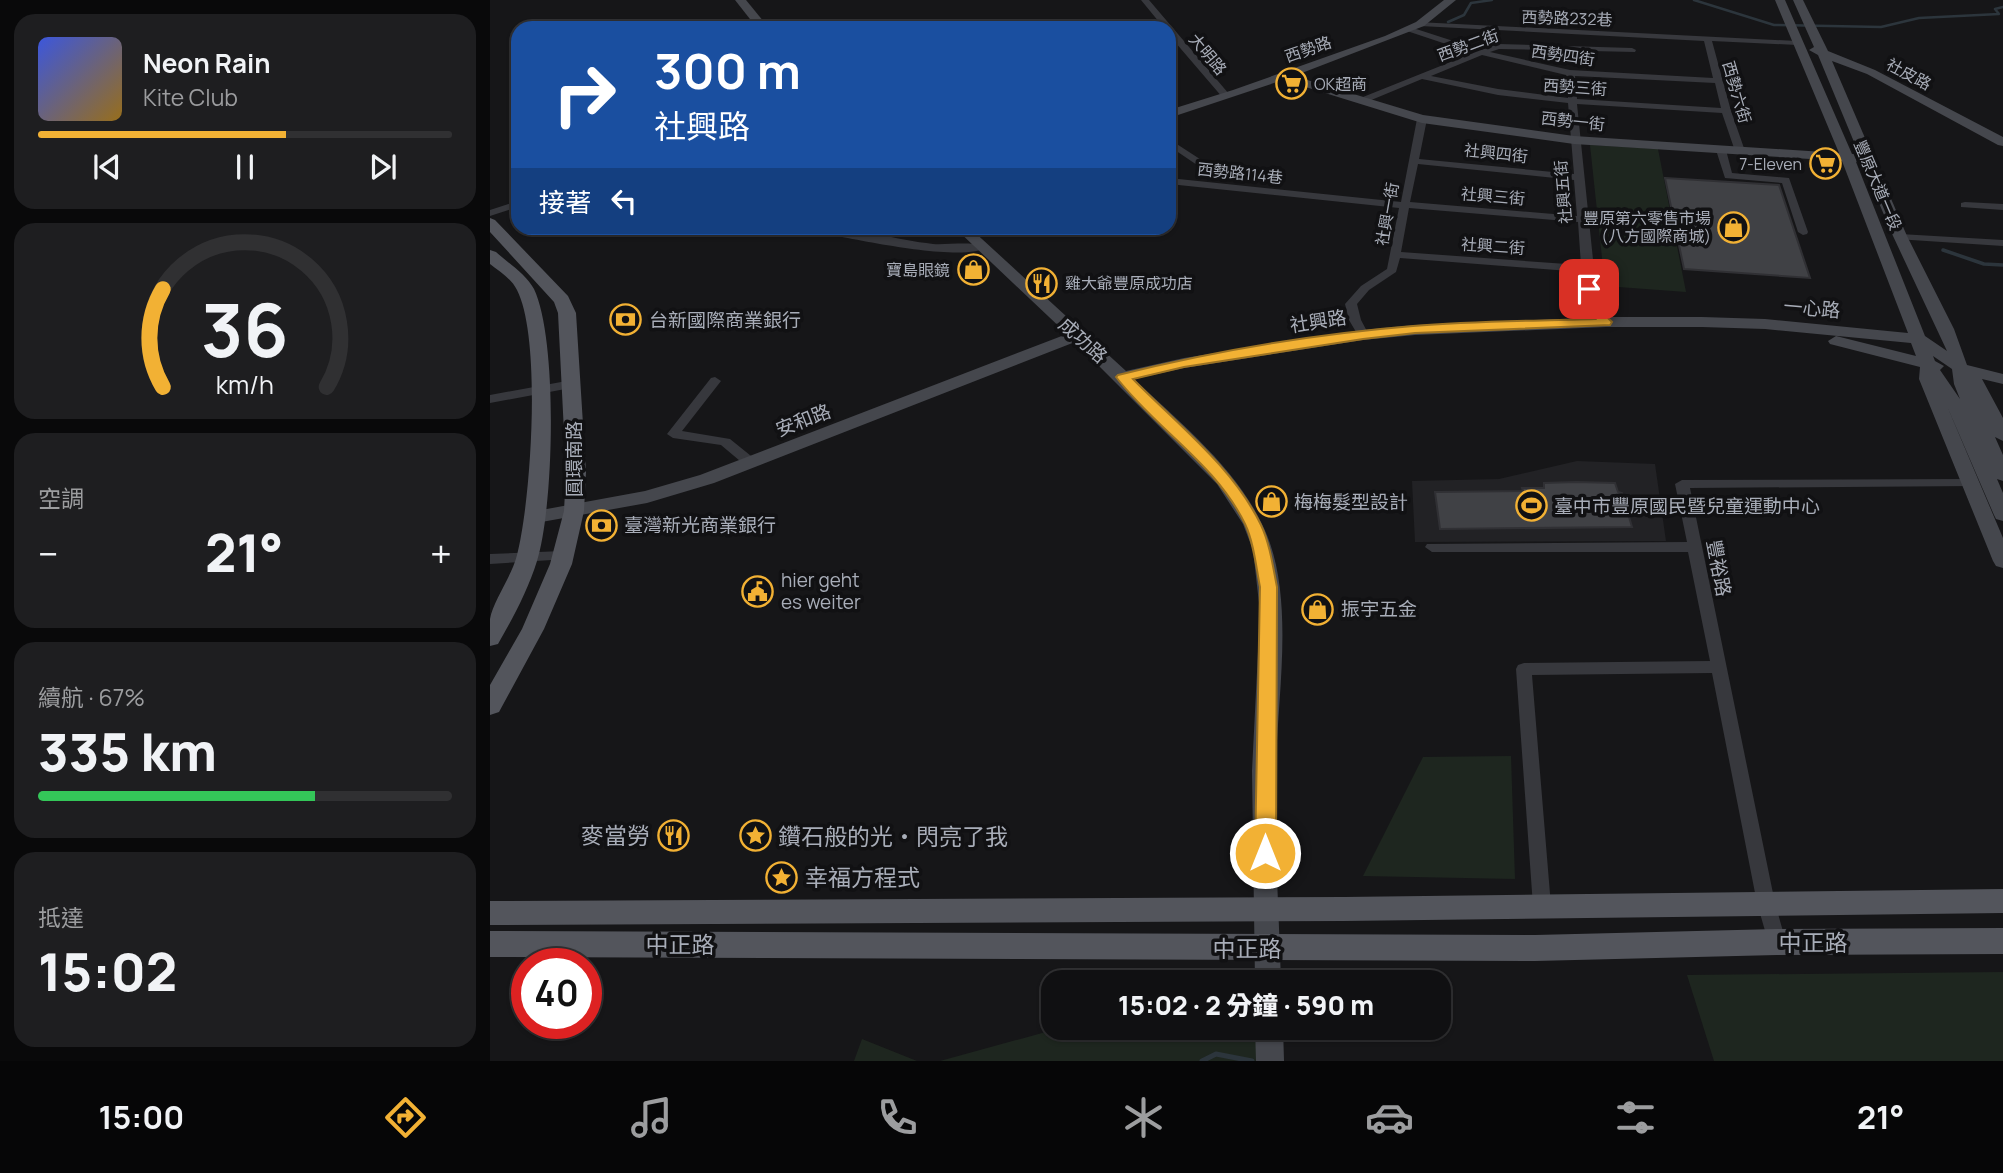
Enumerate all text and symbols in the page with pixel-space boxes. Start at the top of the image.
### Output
street label: 西勢路232巷 [1521,5,1613,31]
street label: 西勢二街 [1434,24,1502,66]
street label: 大明路 [1184,29,1232,79]
street label: 西勢路 [1282,31,1334,67]
text: 300 m [654,37,801,104]
street label: 西勢四街 [1530,40,1596,70]
text: Neon Rain [143,45,271,81]
icon: right [539,49,630,140]
street label: 社皮路 [1883,53,1935,95]
street label: 西勢六街 [1718,58,1756,126]
supermarket icon: OK超商 [1274,67,1308,101]
place label: OK超商 [1314,73,1367,95]
street label: 西勢三街 [1542,74,1608,100]
text: Kite Club [143,81,238,113]
text: 社興路 [654,104,750,148]
street label: 西勢一街 [1540,107,1606,135]
street label: 豐原大道一段 [1849,137,1907,233]
street label: 社興四街 [1463,139,1529,167]
supermarket icon: 7-Eleven [1808,147,1842,181]
icon: previous [88,148,126,186]
icon: pause [226,148,264,186]
icon: next [364,148,402,186]
place label: 7-Eleven [1739,153,1802,175]
street label: 西勢路114巷 [1196,158,1284,188]
street label: 社興五街 [1549,159,1577,225]
street label: 社興一街 [1371,181,1403,247]
icon: left [605,182,643,220]
street label: 社興三街 [1460,182,1526,210]
text: 接著 [539,184,591,220]
place label: 豐原第六零售市場 (八方國際商城) [1583,207,1711,247]
shop icon: 豐原第六零售市場 (八方國際商城) [1717,210,1751,244]
street label: 社興二街 [1460,233,1526,259]
shop icon: 寶島眼鏡 [956,253,990,287]
place label: 寶島眼鏡 [886,259,950,281]
pin [1559,259,1619,319]
restaurant icon: 雞大爺豐原成功店 [1025,266,1059,300]
icon: arrive [1570,270,1608,308]
place label: 雞大爺豐原成功店 [1065,272,1193,294]
text: 36 [201,280,289,380]
street label: 一心路 [1782,293,1842,323]
bank icon: 台新國際商業銀行 [609,303,643,337]
street label: 社興路 [1288,304,1348,338]
place label: 台新國際商業銀行 [649,307,801,333]
street label: 成功路 [1053,311,1113,369]
text: km/h [216,367,274,402]
street label: 安和路 [772,398,834,442]
street label: 圓環南路 [561,421,587,497]
text: 空調 [38,482,84,514]
shop icon: 梅梅髮型設計 [1254,485,1288,519]
place label: 梅梅髮型設計 [1294,489,1408,515]
sports icon: 臺中市豐原國民暨兒童運動中心 [1514,489,1548,523]
place label: 臺中市豐原國民暨兒童運動中心 [1554,493,1820,519]
bank icon: 臺灣新光商業銀行 [584,508,618,542]
place label: 臺灣新光商業銀行 [624,512,776,538]
text: 21° [205,517,284,588]
text: − [38,527,59,579]
text: + [430,527,452,579]
street label: 豐裕路 [1701,538,1737,598]
place label: hier geht es weiter [781,567,861,615]
public building icon: hier geht es weiter [741,574,775,608]
shop icon: 振宇五金 [1301,592,1335,626]
place label: 振宇五金 [1341,596,1417,622]
text: 續航 · 67% [38,681,145,713]
text: 335 km [38,716,217,787]
position arrow [1228,816,1302,890]
restaurant icon: 麥當勞 [656,818,690,852]
place label: 麥當勞 [581,819,650,851]
place icon: 鑽石般的光‧閃亮了我 [738,819,772,853]
place label: 鑽石般的光‧閃亮了我 [778,820,1008,852]
place icon: 幸福方程式 [765,860,799,894]
place label: 幸福方程式 [805,861,920,893]
text: 抵達 [38,901,84,933]
street label: 中正路 [1779,926,1848,958]
street label: 中正路 [646,928,715,960]
street label: 中正路 [1213,932,1282,964]
text: 15:02 [38,936,177,1007]
speed limit sign: 40 [511,948,602,1039]
text: 15:02 · 2 分鐘 · 590 m [1118,987,1374,1023]
icon: directions [381,1093,430,1142]
icon: music [627,1093,676,1142]
icon: phone [873,1093,922,1142]
icon: climate [1119,1093,1168,1142]
icon: car [1365,1093,1414,1142]
icon: filters [1611,1093,1660,1142]
text: 15:00 [98,1095,184,1139]
text: 21° [1857,1095,1904,1139]

